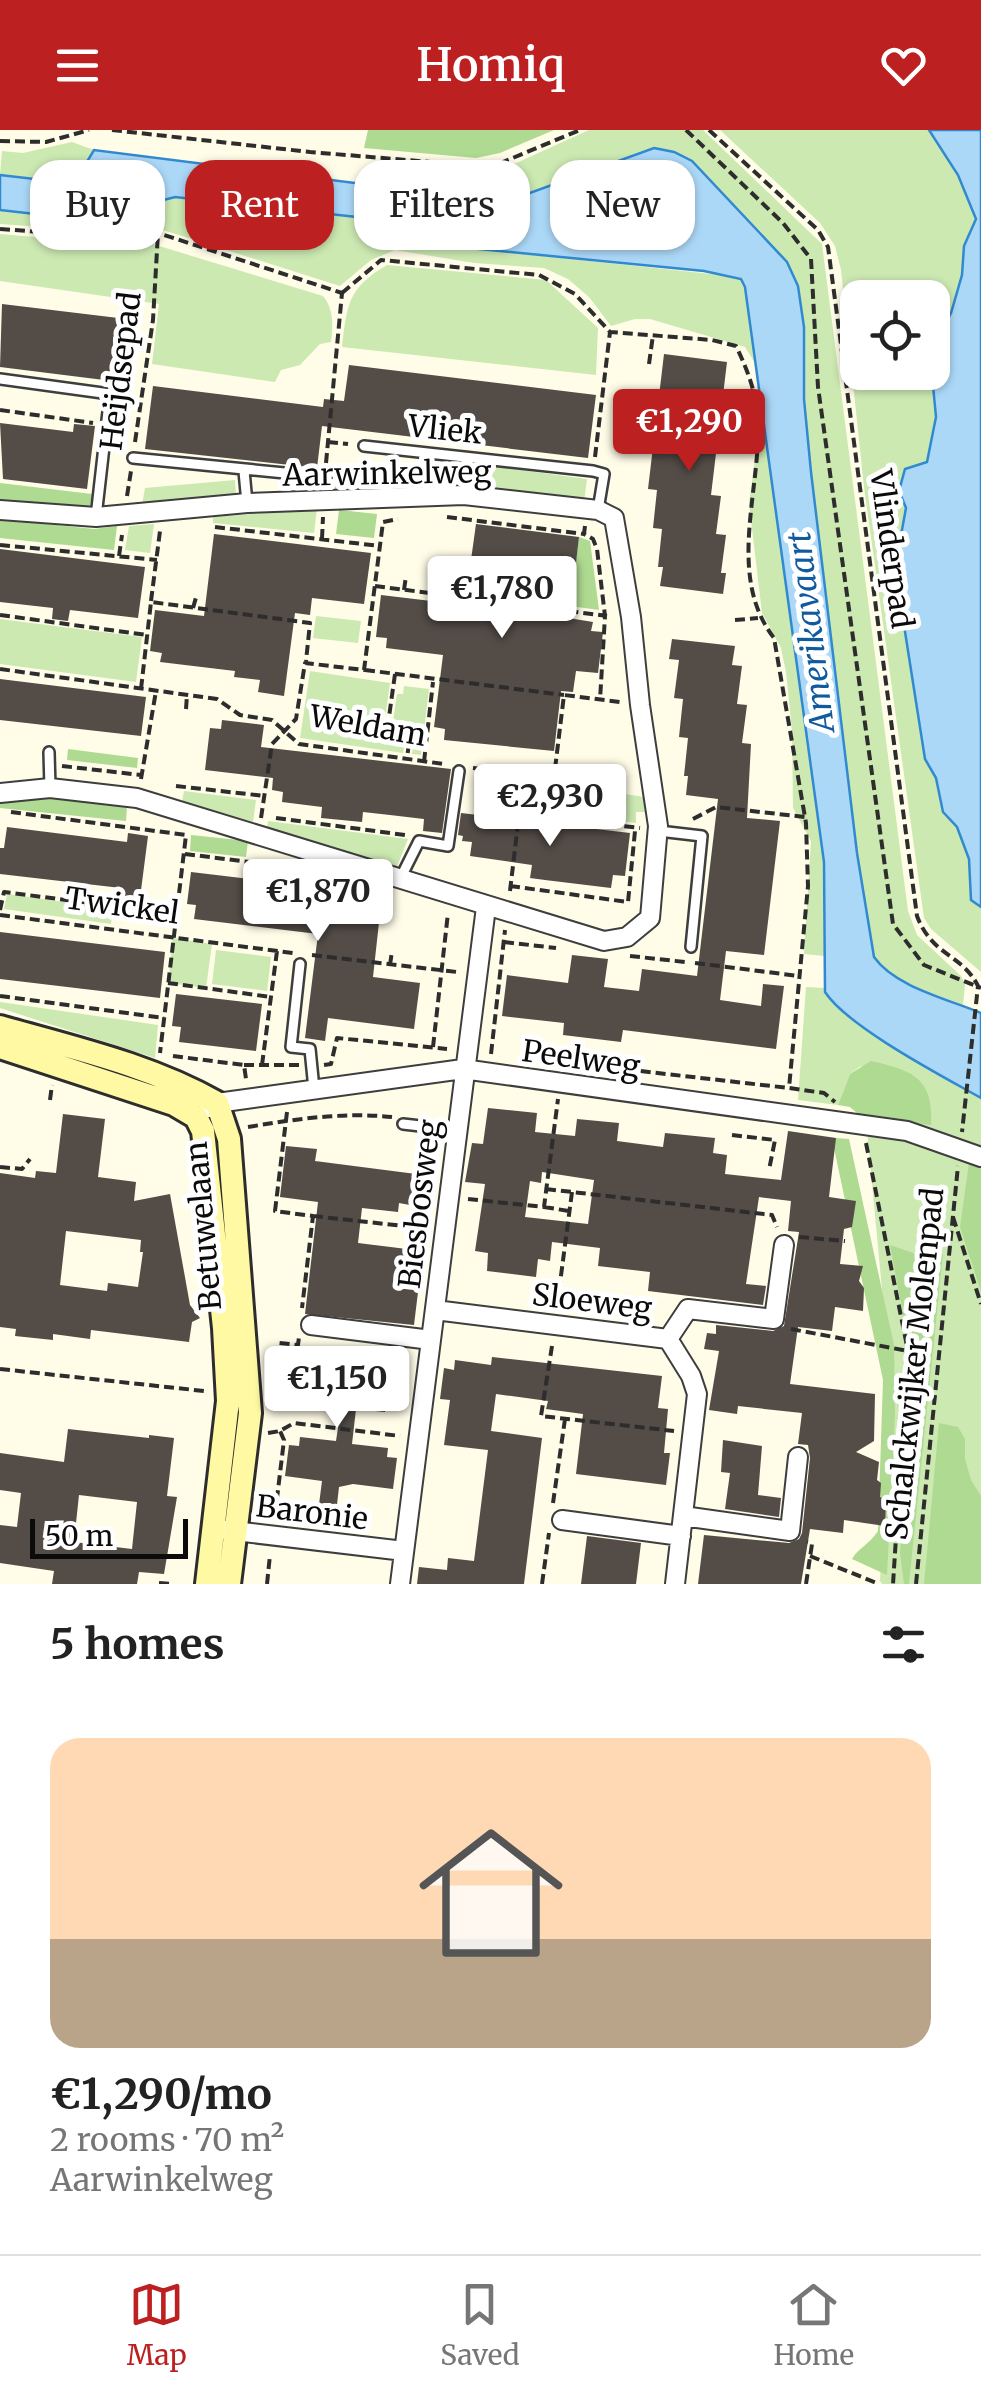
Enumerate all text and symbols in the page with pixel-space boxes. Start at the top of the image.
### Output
text: Homiq [416,37,565,93]
icon: menu [50,38,105,93]
icon: heart [876,38,931,93]
chip: Buy [30,160,165,250]
chip: Rent [185,160,334,250]
chip: Filters [354,160,530,250]
chip: New [550,160,695,250]
map controls [840,280,950,390]
button: locate [840,280,950,390]
street label: Heijdsepad [91,290,149,452]
pin: €1,290 [608,389,770,474]
text: €1,290 [635,401,743,441]
street label: Vliek [405,406,484,452]
street label: Aarwinkelweg [281,452,492,494]
street label: Vlinderpad [862,466,922,631]
water label: Amerikavaart [779,529,844,738]
pin: €1,780 [421,556,583,641]
text: €1,780 [450,568,554,608]
street label: Weldam [306,696,430,754]
pin: €2,930 [469,764,631,849]
text: €2,930 [496,776,604,816]
pin: €1,870 [237,859,399,944]
text: €1,870 [265,871,371,911]
street label: Twickel [63,878,182,932]
street label: Peelweg [520,1031,643,1085]
street label: Biesbosweg [390,1117,448,1291]
street label: Betuwelaan [177,1140,229,1312]
street label: Schalckwijker Molenpad [877,1186,951,1542]
street label: Sloeweg [530,1275,654,1327]
pin: €1,150 [256,1346,418,1431]
text: €1,150 [286,1358,388,1398]
street label: Baronie [254,1486,370,1538]
scale bar [30,1514,188,1558]
text: 50 m [45,1518,113,1554]
icon: filters [876,1617,931,1672]
text: 5 homes [50,1618,224,1670]
icon: home [401,1803,581,1983]
text: €1,290/mo [50,2068,272,2120]
text: 2 rooms · 70 m² [50,2120,284,2160]
text: Aarwinkelweg [50,2160,273,2200]
tab: Map [127,2277,187,2373]
tab: Saved [440,2277,520,2373]
tab: Home [773,2277,854,2373]

